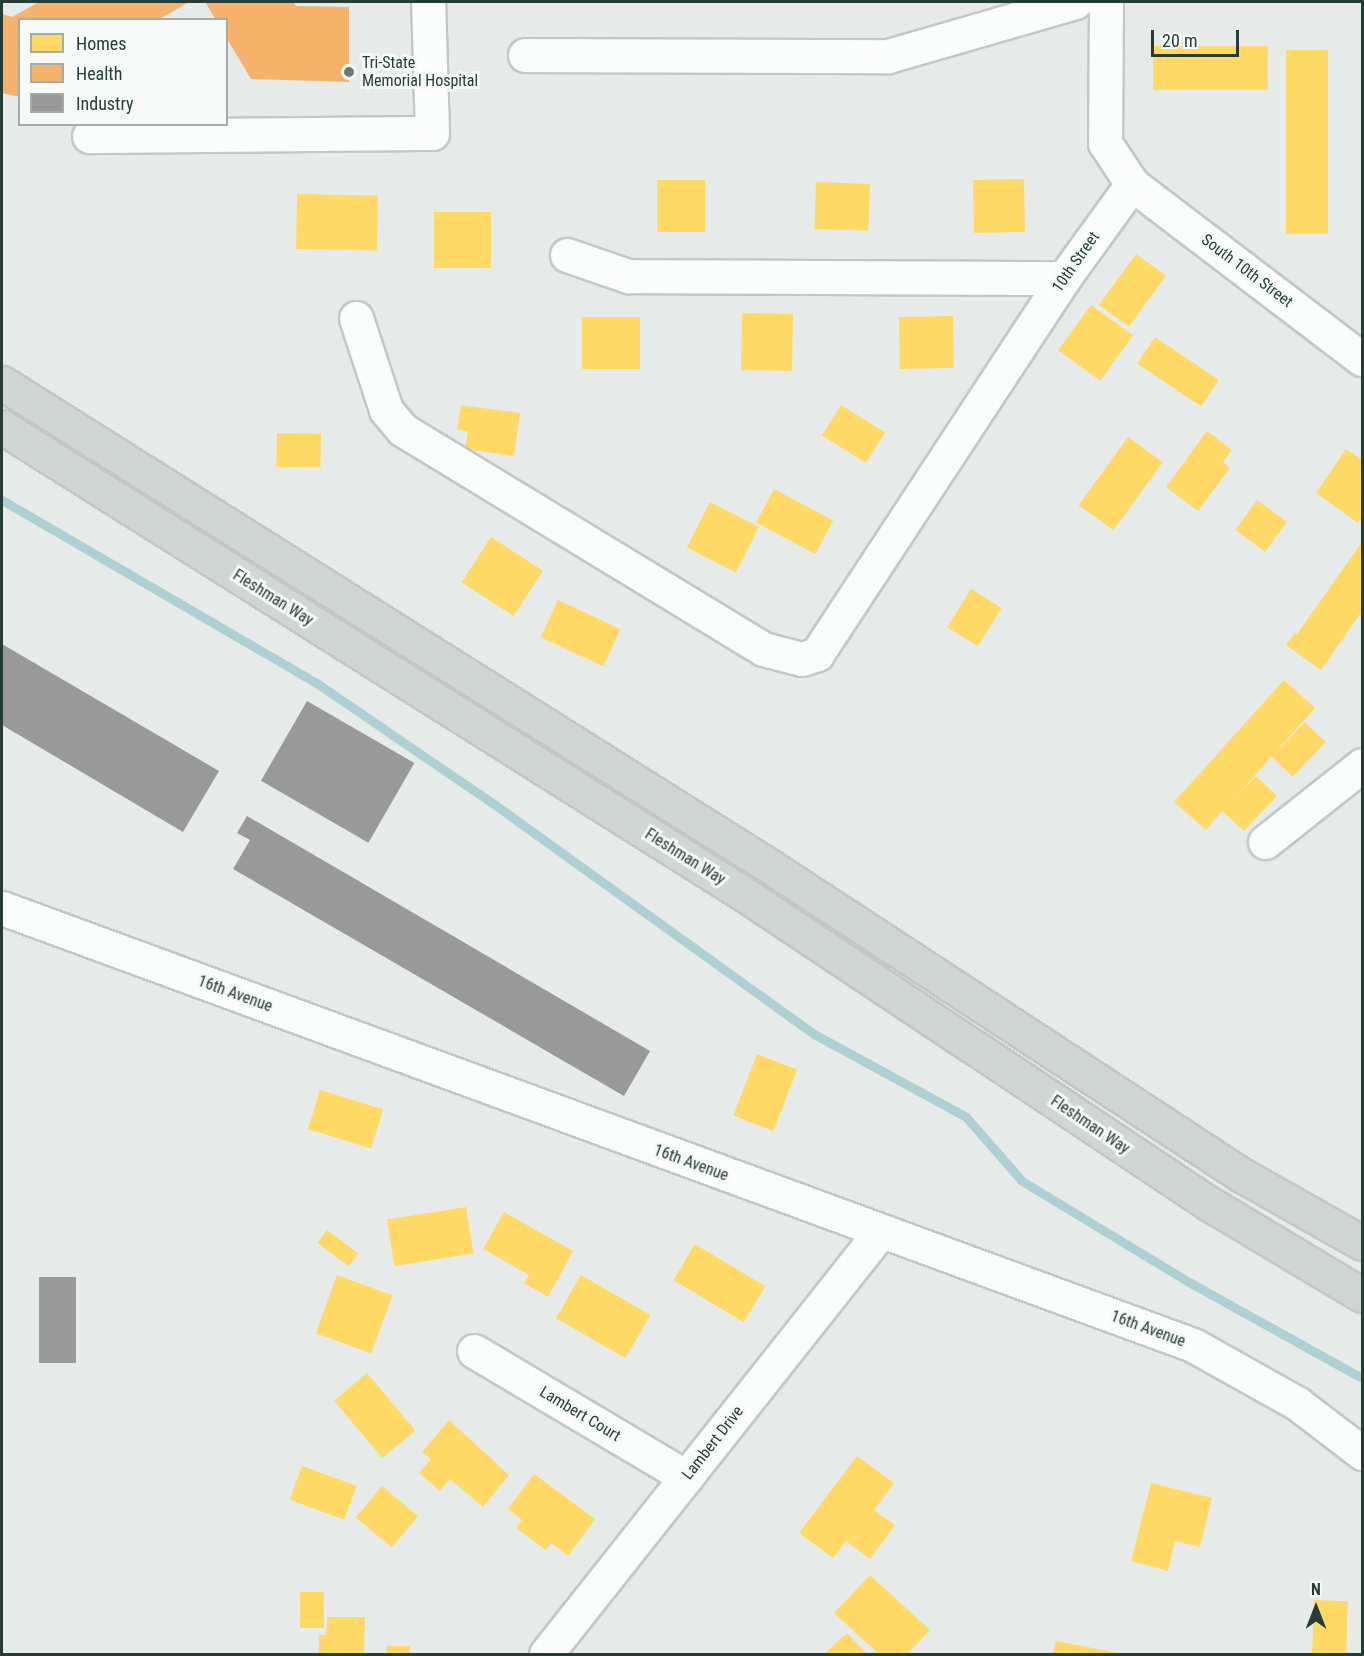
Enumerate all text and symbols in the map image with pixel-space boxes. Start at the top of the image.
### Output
legend [18,18,228,126]
scale bar [1154,18,1242,56]
text: 20 m [1162,30,1197,51]
text: Homes [76,33,126,54]
place label: Tri-State Memorial Hospital [362,53,478,91]
text: Health [76,63,122,84]
marker: Tri-State Memorial Hospital [340,63,358,81]
text: Industry [76,93,134,114]
street label: 10th Street [1048,228,1104,296]
street label: South 10th Street [1197,230,1297,312]
street label: Fleshman Way [229,566,317,630]
street label: Fleshman Way [641,825,729,889]
street label: 16th Avenue [195,972,275,1016]
street label: Fleshman Way [1047,1092,1133,1158]
street label: 16th Avenue [651,1141,731,1185]
street label: 16th Avenue [1108,1307,1188,1351]
street label: Lambert Court [536,1382,624,1446]
street label: Lambert Drive [678,1402,748,1484]
north arrow [1286,1578,1346,1638]
text: N [1311,1580,1321,1599]

